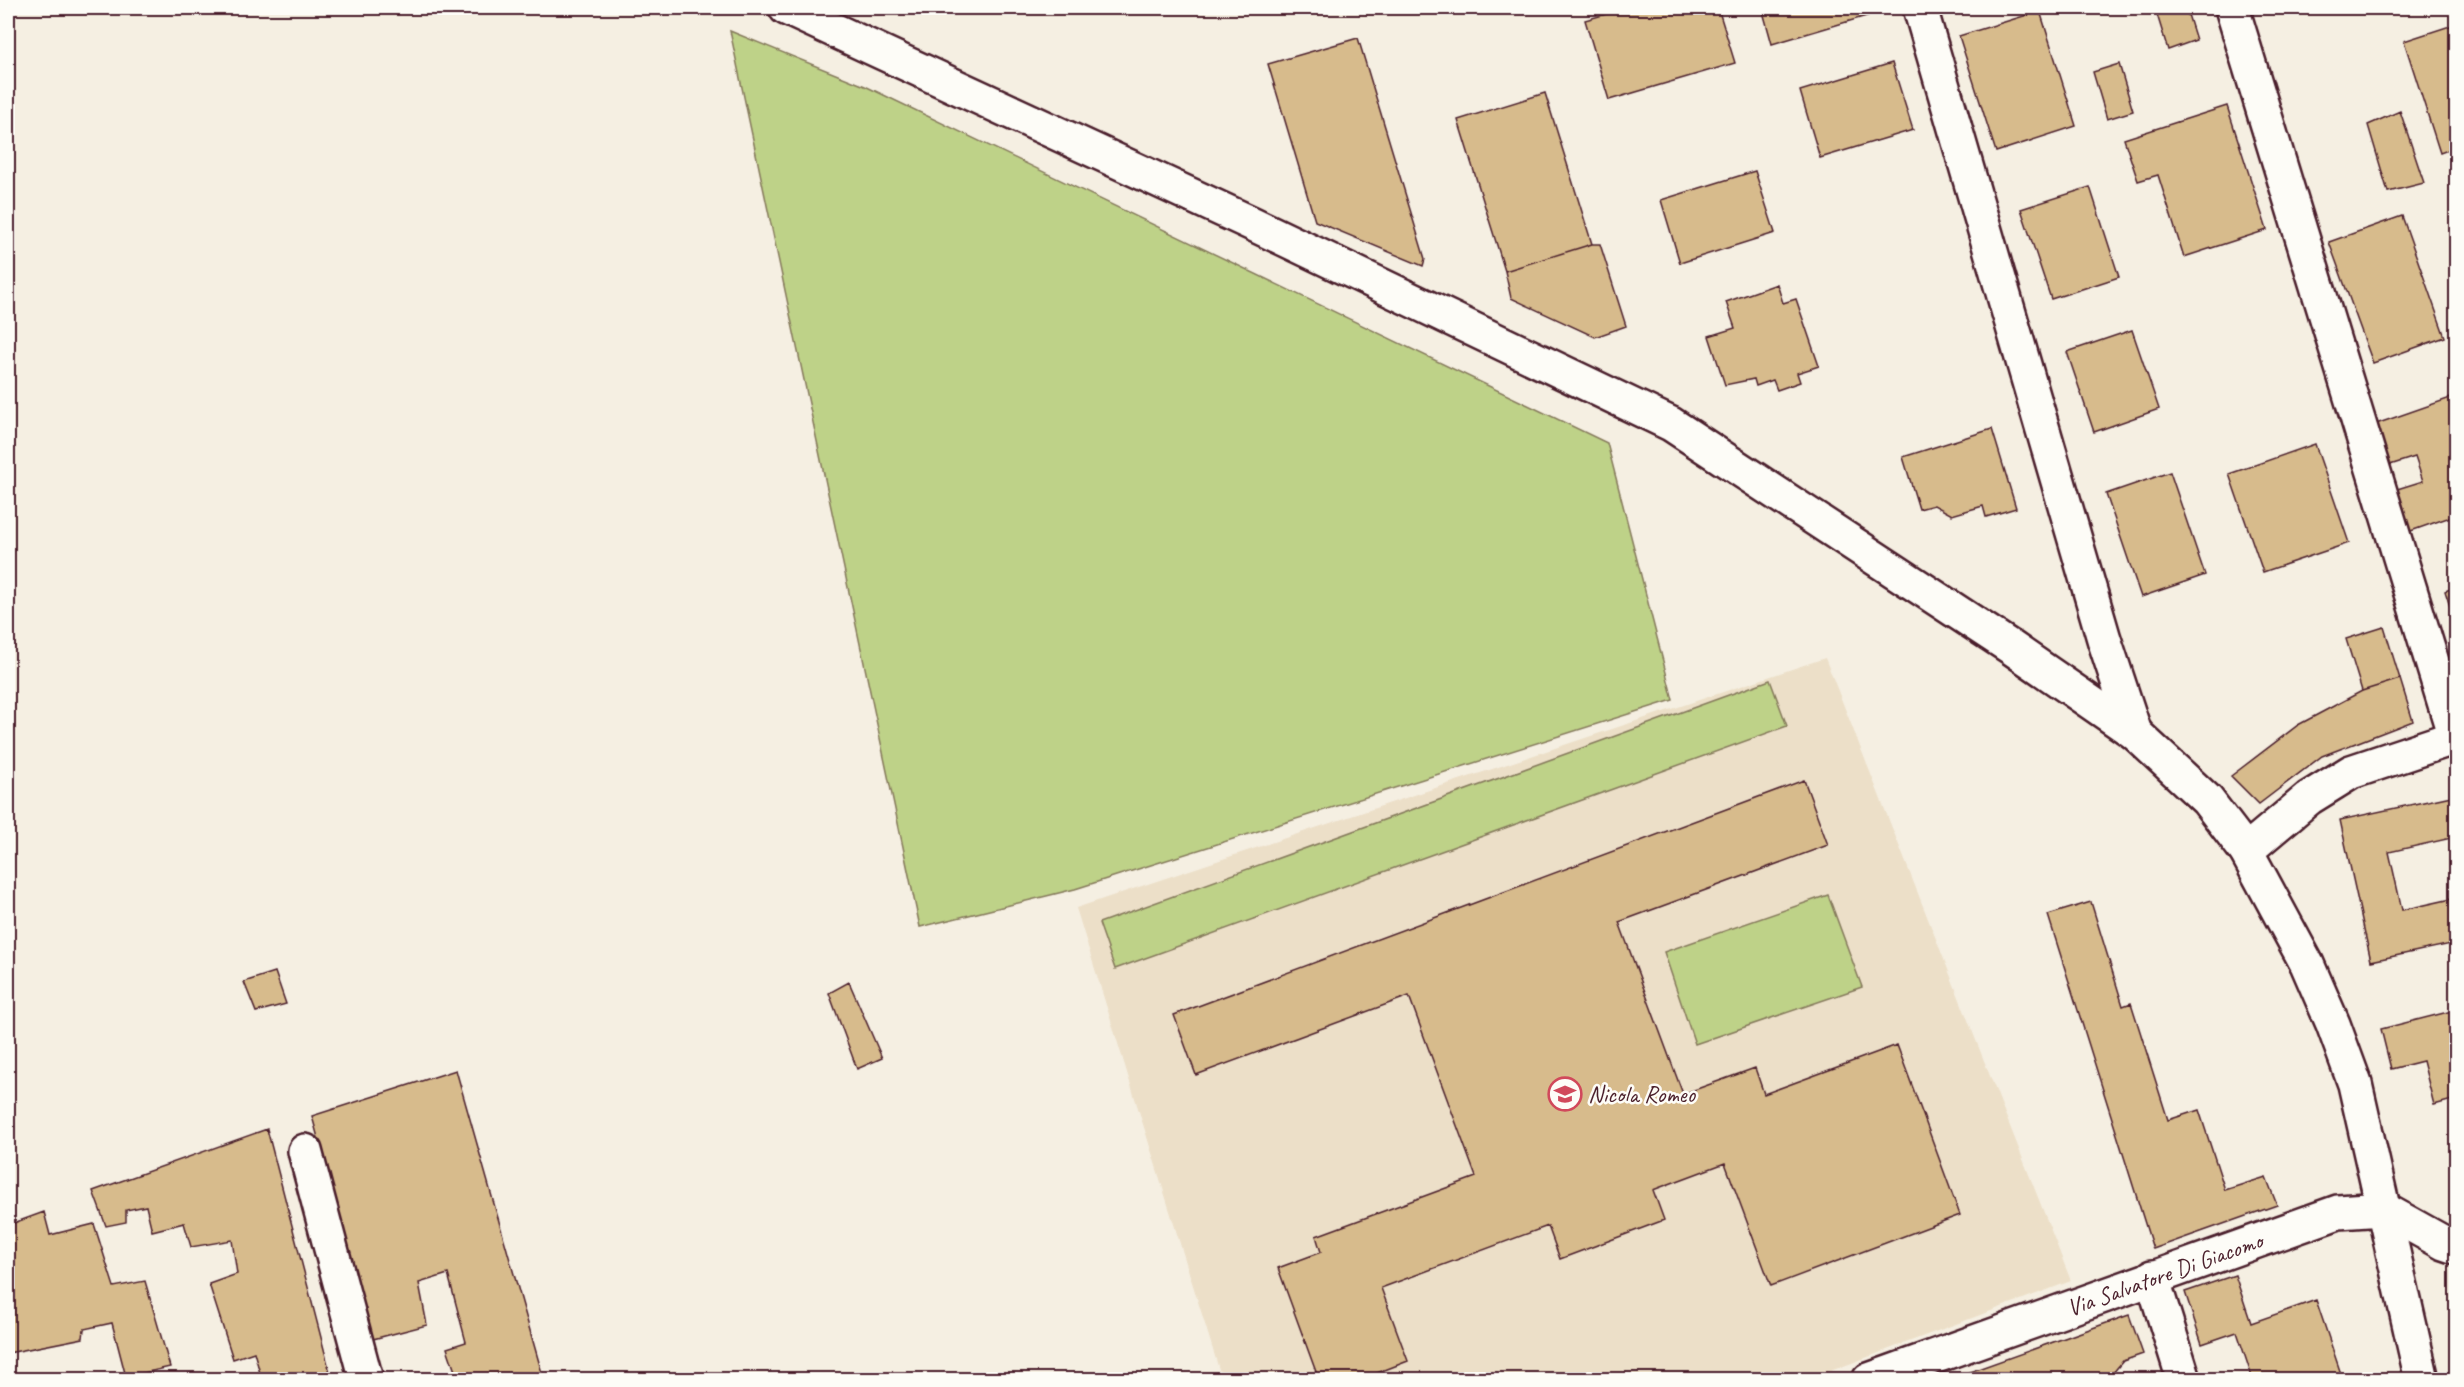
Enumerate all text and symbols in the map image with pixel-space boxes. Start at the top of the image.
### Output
school or university icon: Nicola Romeo [1547,1076,1583,1112]
place label: Nicola Romeo [1588,1079,1696,1109]
street label: Via Salvatore Di Giacomo [2063,1224,2269,1323]

